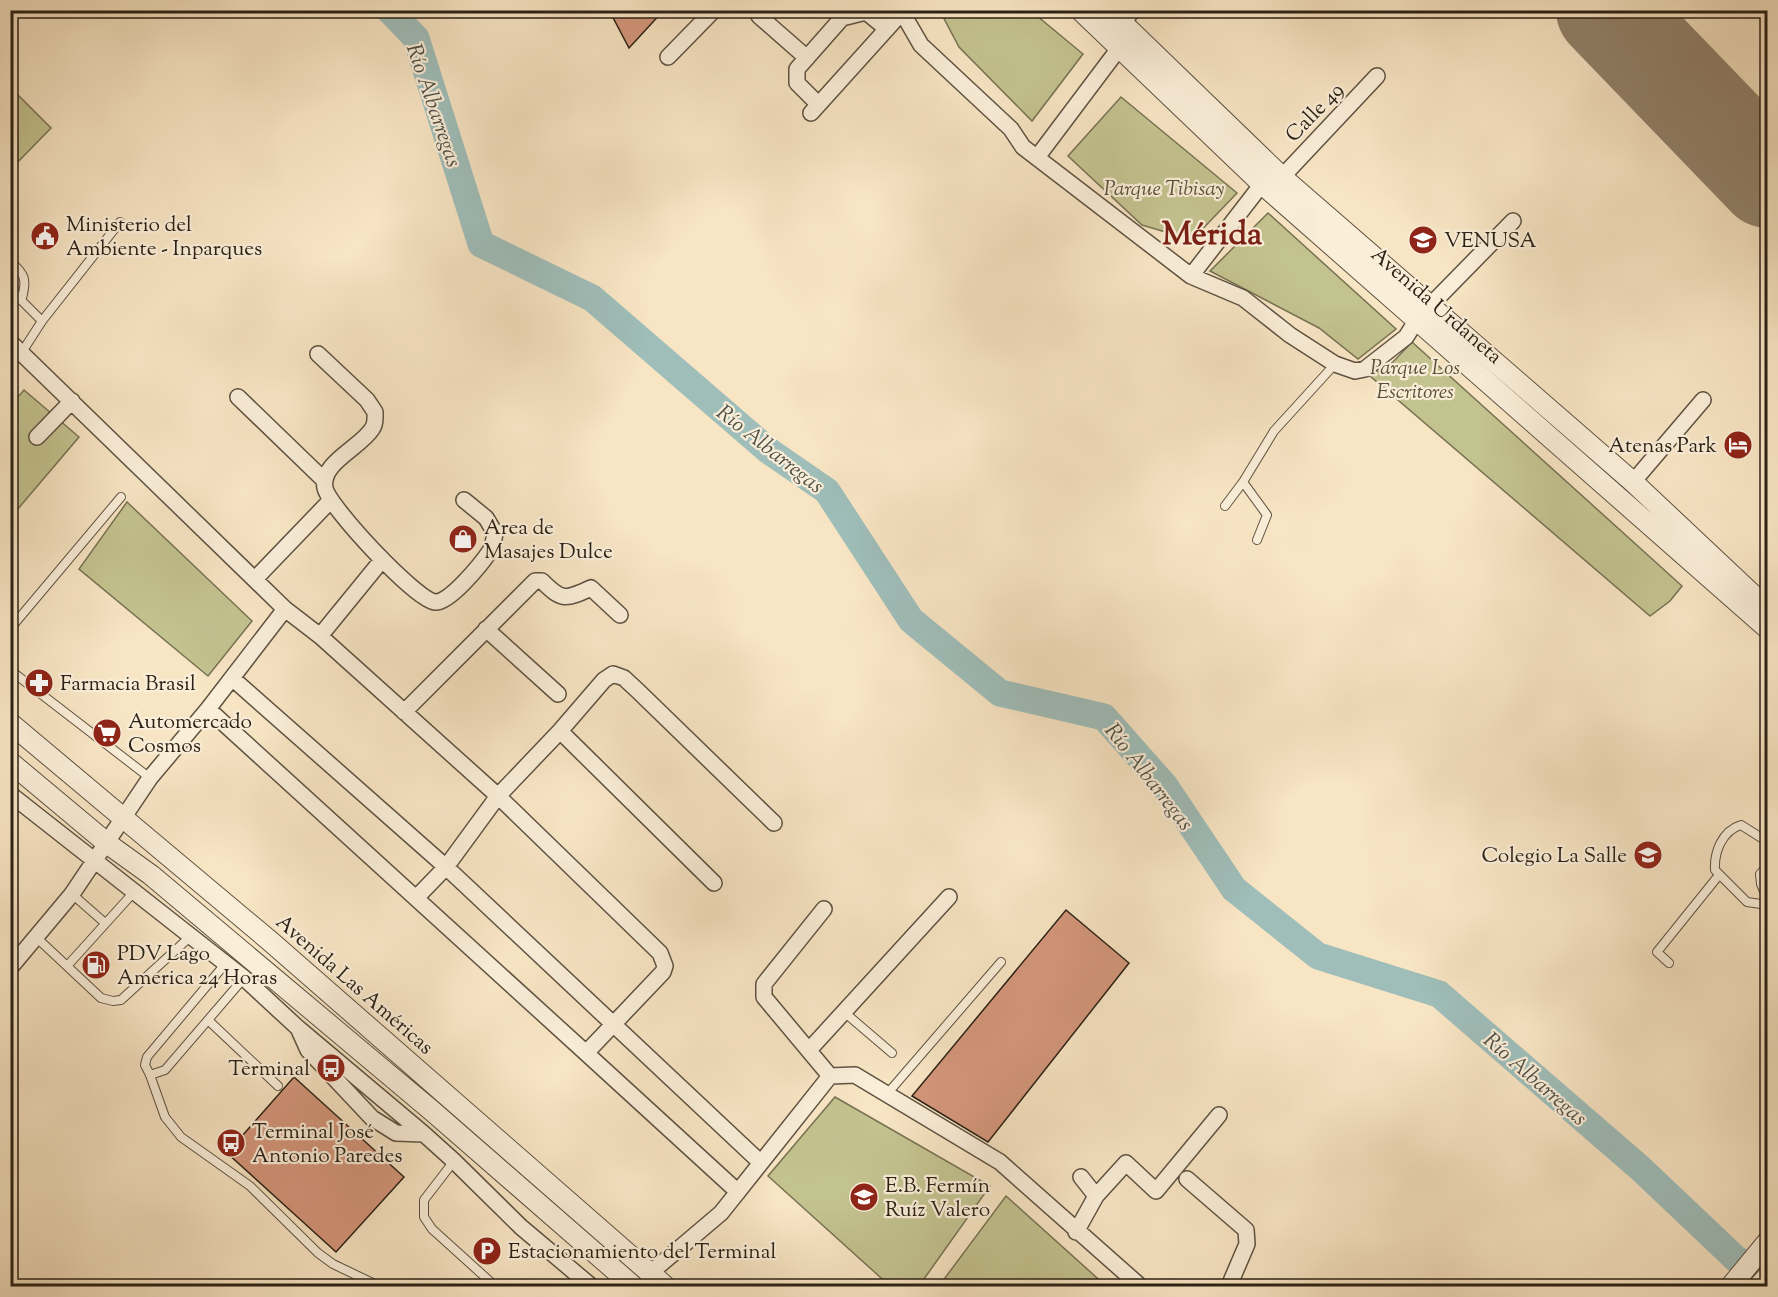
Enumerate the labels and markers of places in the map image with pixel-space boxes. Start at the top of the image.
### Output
place label: Ministerio del Ambiente - Inparques [66,211,262,265]
public building icon: Ministerio del Ambiente - Inparques [29,220,61,252]
school or university icon: VENUSA [1407,224,1439,256]
place label: VENUSA [1444,227,1536,257]
hotel icon: Atenas Park [1722,429,1754,461]
place label: Atenas Park [1608,432,1718,462]
place label: Area de Masajes Dulce [484,514,613,568]
shop icon: Area de Masajes Dulce [447,523,479,555]
pharmacy icon: Farmacia Brasil [23,667,55,699]
place label: Farmacia Brasil [60,670,196,700]
place label: Automercado Cosmos [128,708,252,762]
supermarket icon: Automercado Cosmos [91,717,123,749]
school or university icon: Colegio La Salle [1632,839,1664,871]
place label: Colegio La Salle [1481,842,1627,872]
place label: PDV Lago America 24 Horas [117,940,277,994]
fuel station icon: PDV Lago America 24 Horas [80,949,112,981]
bus stop icon: Terminal [315,1052,347,1084]
place label: Terminal [228,1055,310,1085]
place label: Terminal José Antonio Paredes [252,1118,402,1172]
bus stop icon: Terminal José Antonio Paredes [215,1127,247,1159]
place label: E.B. Fermín Ruíz Valero [885,1172,990,1226]
school or university icon: E.B. Fermín Ruíz Valero [848,1181,880,1213]
parking icon: Estacionamiento del Terminal [471,1235,503,1267]
place label: Estacionamiento del Terminal [508,1238,776,1268]

